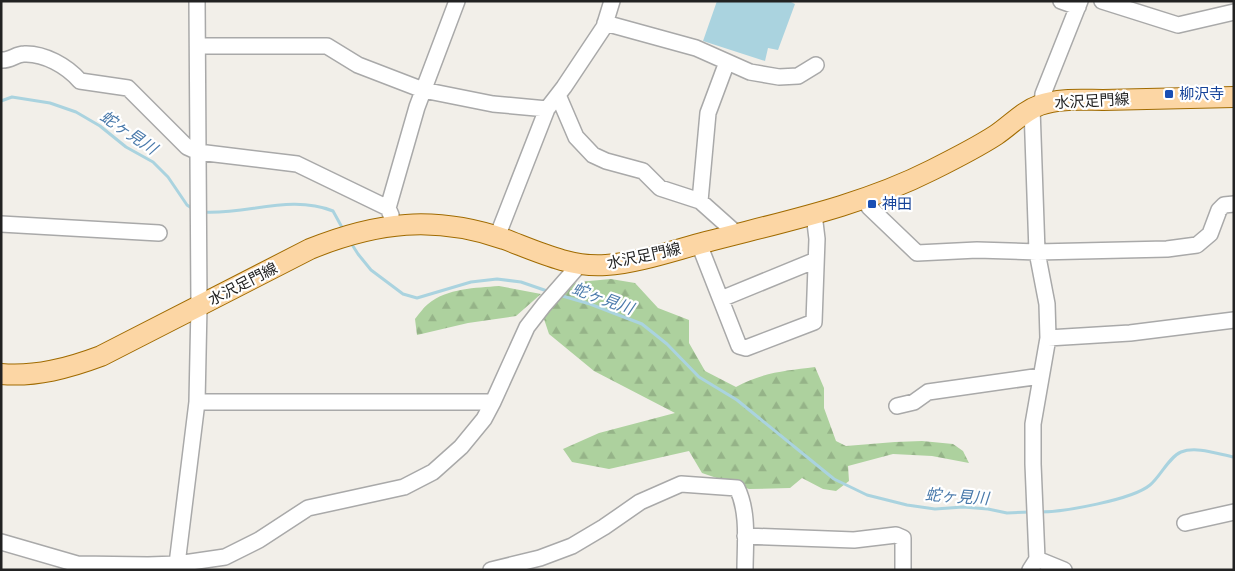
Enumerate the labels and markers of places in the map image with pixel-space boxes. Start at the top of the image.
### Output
place label: 柳沢寺 [1179,85,1224,103]
marker: 柳沢寺 [1163,88,1175,100]
place label: 神田 [882,195,912,213]
marker: 神田 [866,198,878,210]

